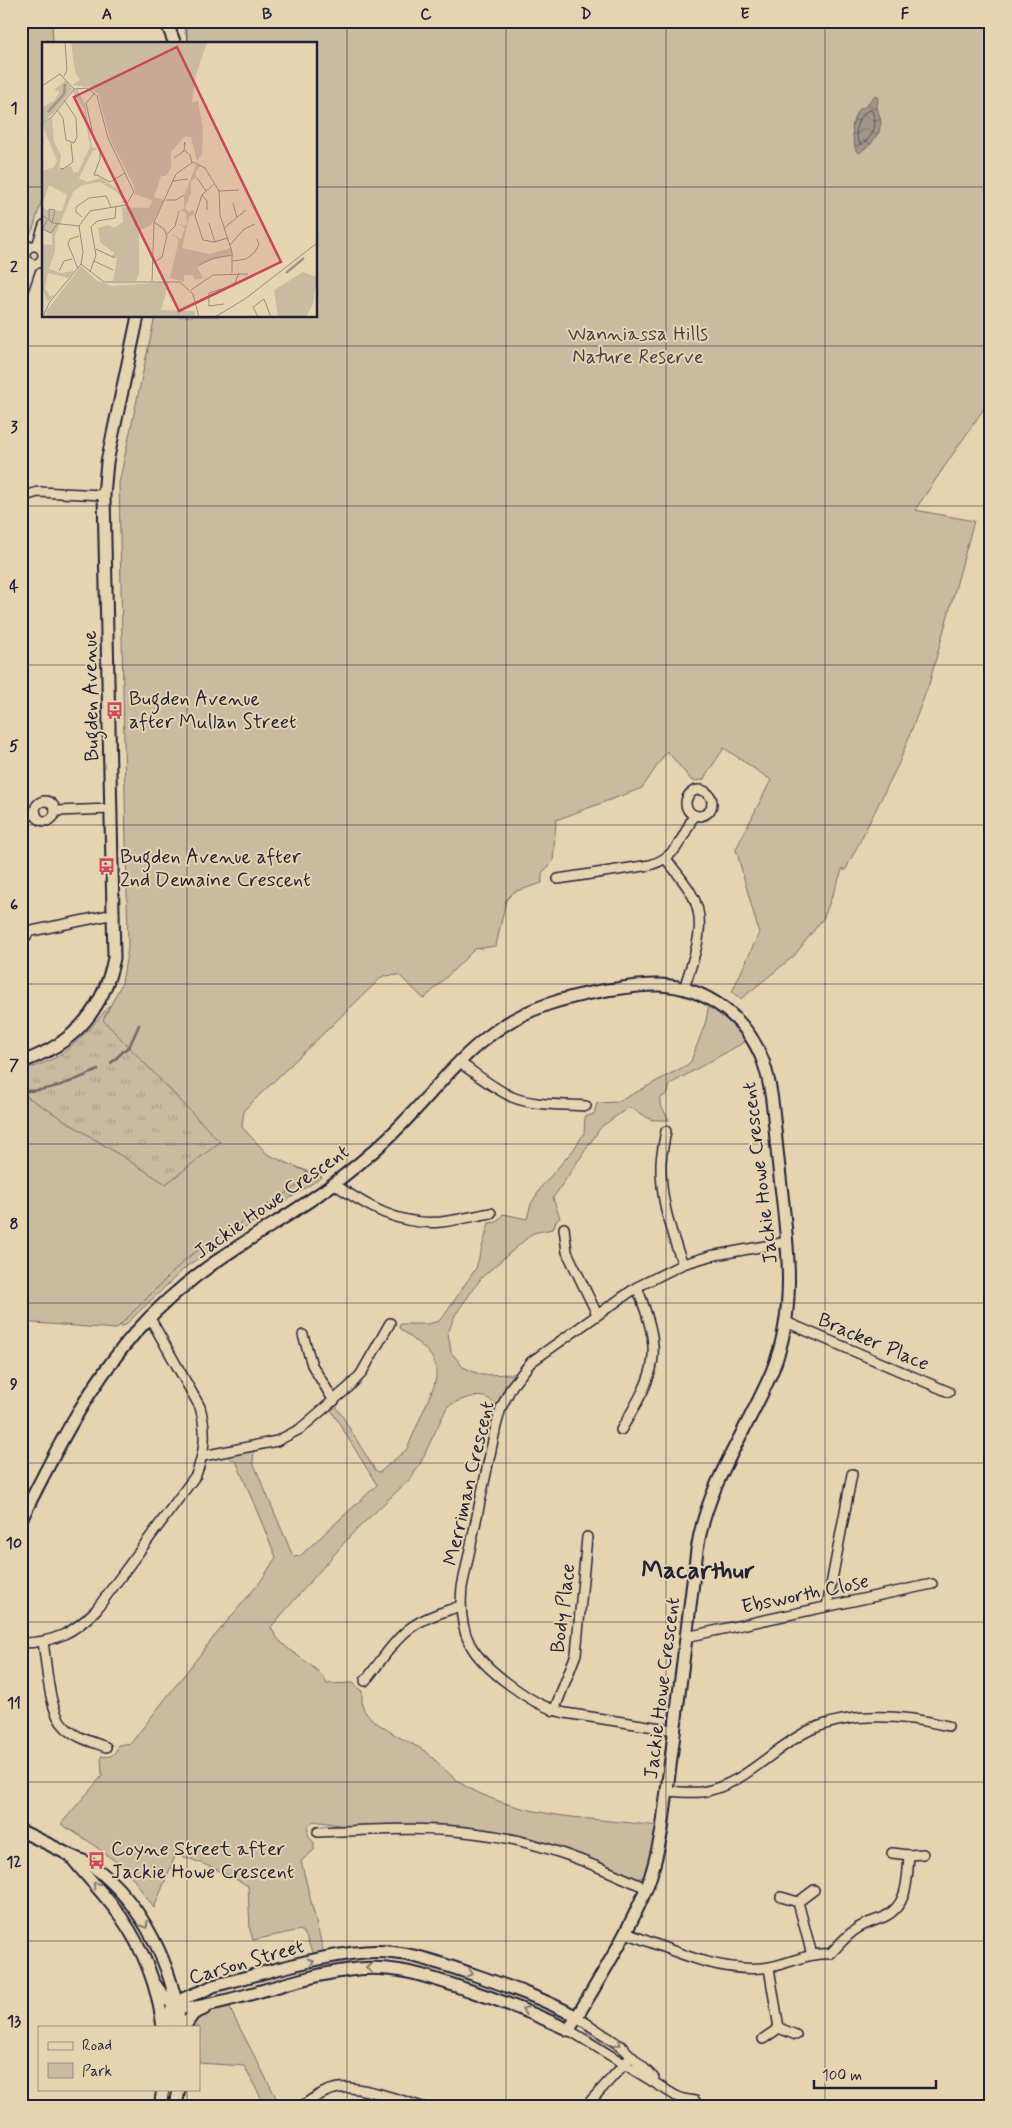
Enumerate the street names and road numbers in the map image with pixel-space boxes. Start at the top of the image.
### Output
street label: Bugden Avenue [77,630,108,762]
street label: Jackie Howe Crescent [736,1080,785,1265]
street label: Jackie Howe Crescent [189,1139,355,1266]
street label: Bracker Place [814,1307,933,1378]
street label: Merriman Crescent [437,1398,502,1568]
street label: Body Place [545,1562,582,1654]
street label: Ebsworth Close [739,1568,872,1621]
street label: Jackie Howe Crescent [638,1596,687,1781]
street label: Carson Street [186,1933,307,1992]

